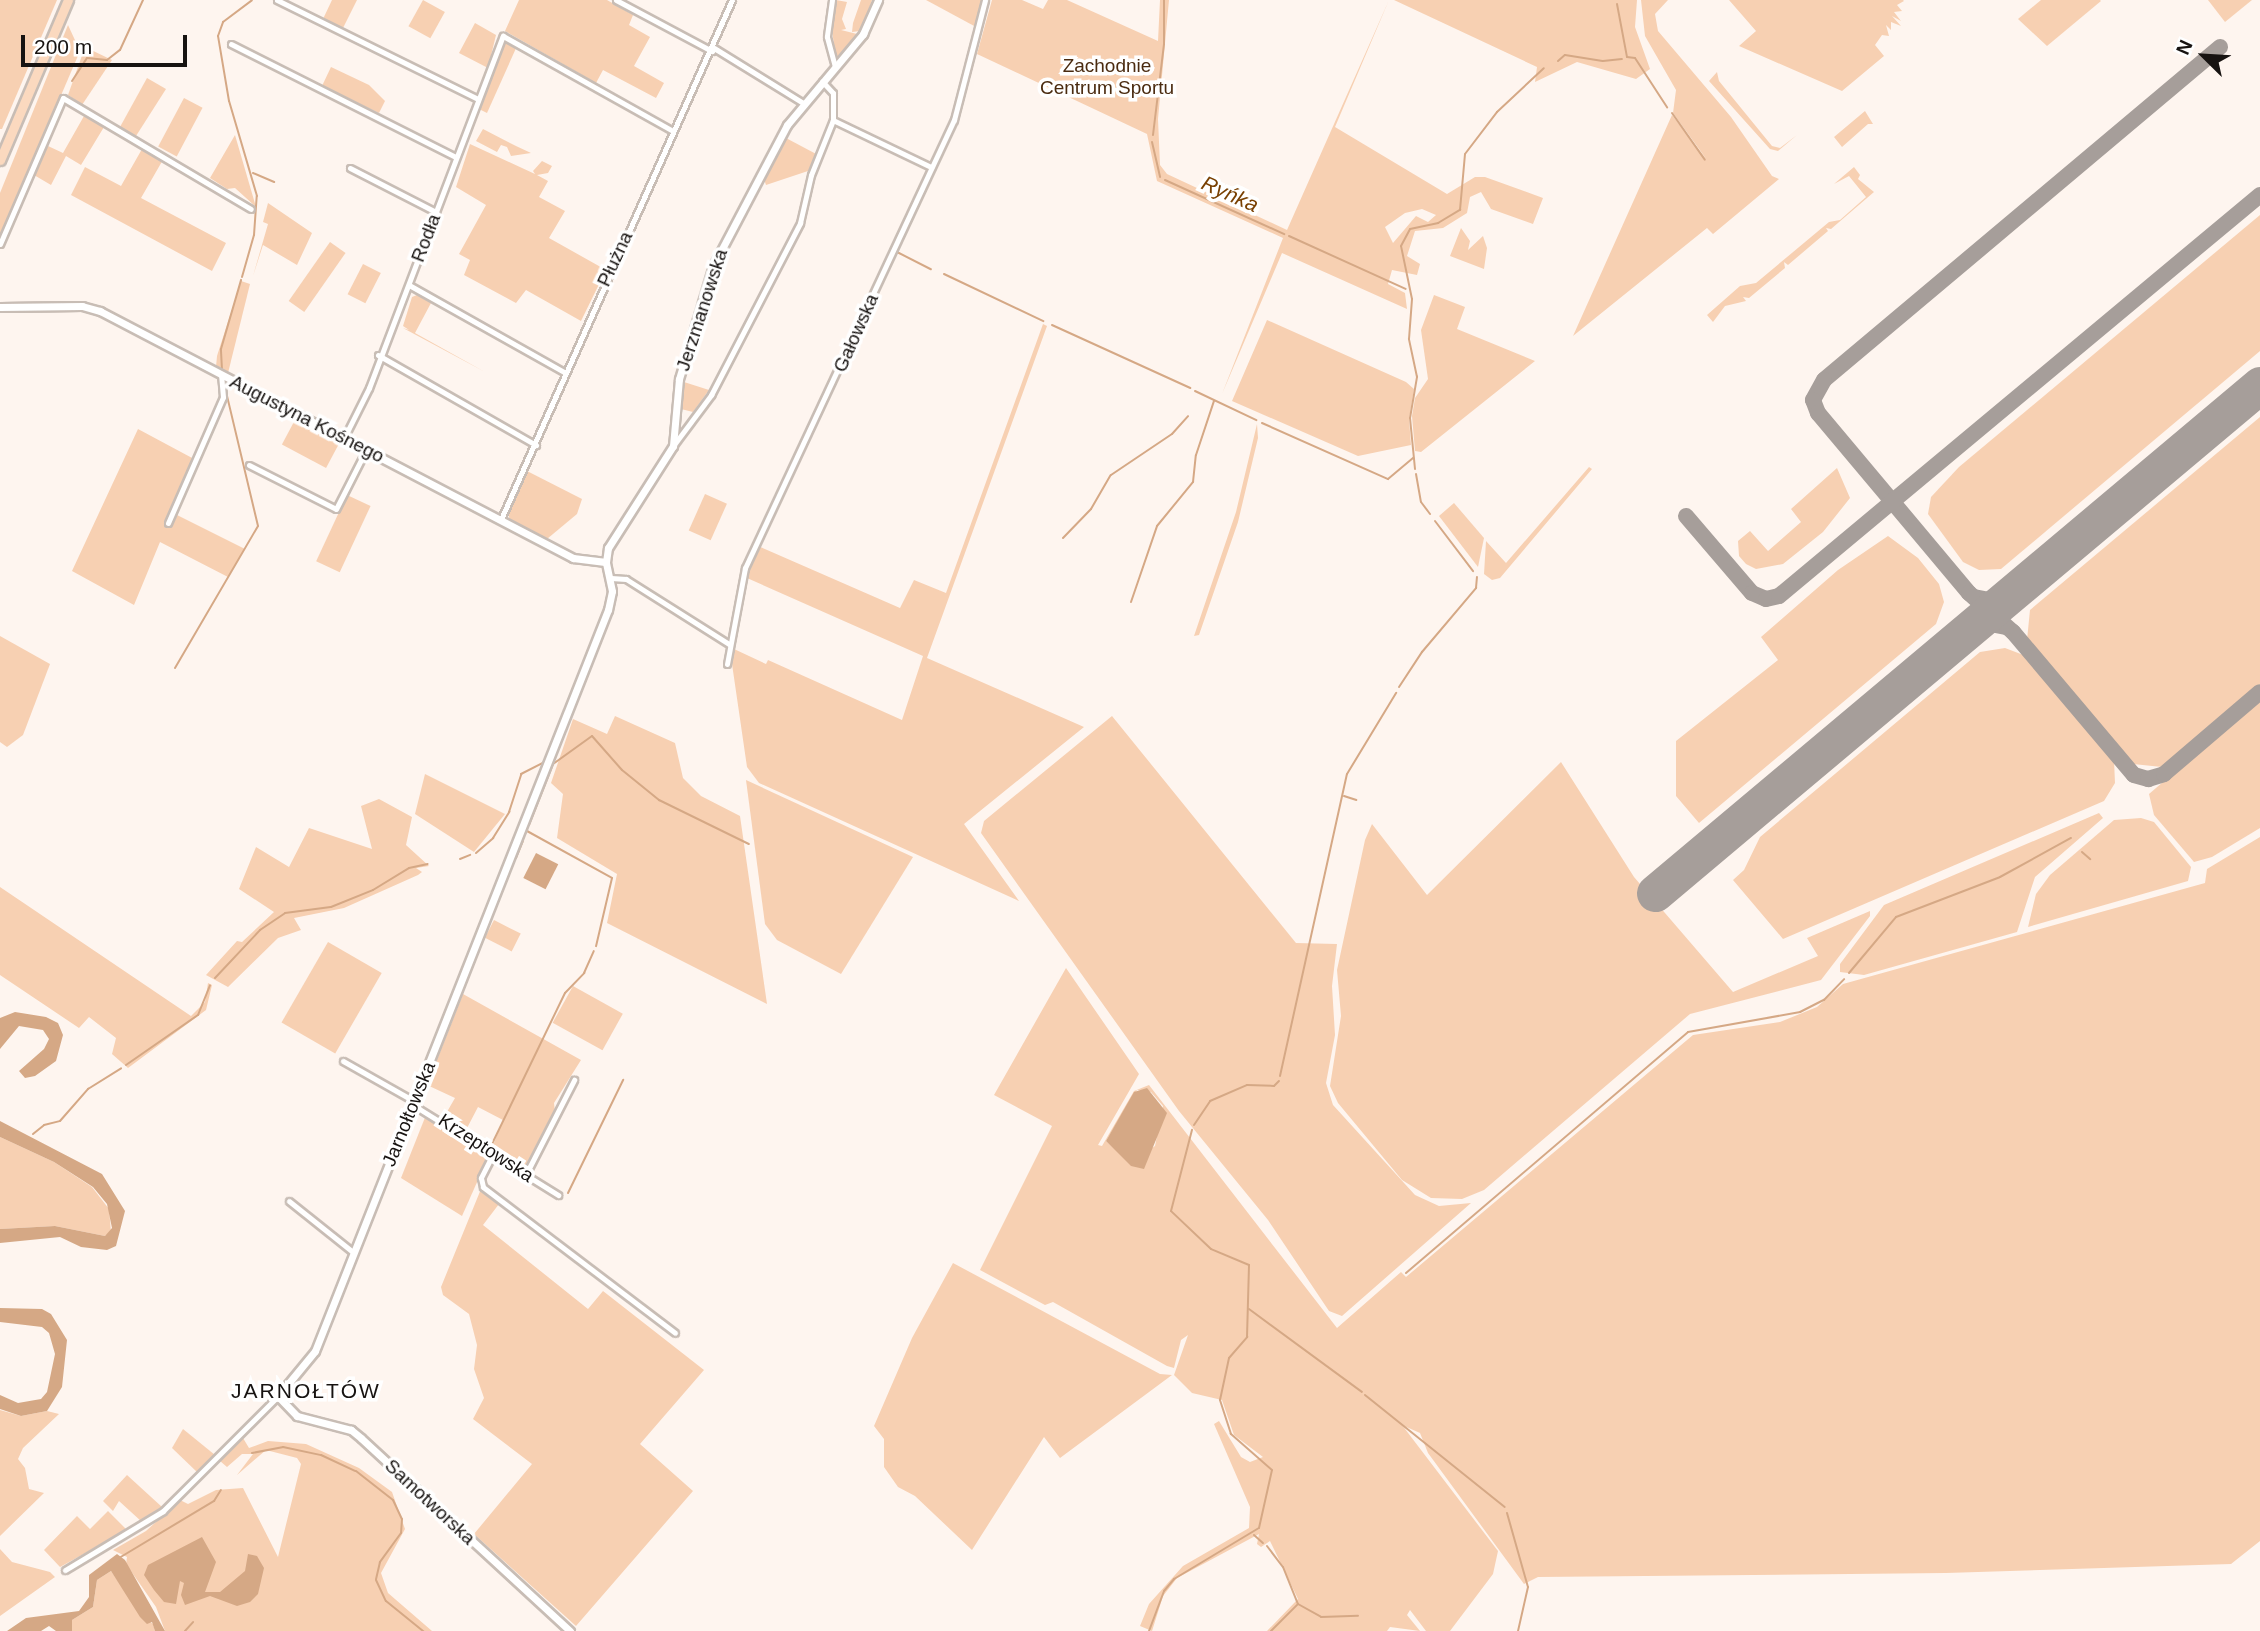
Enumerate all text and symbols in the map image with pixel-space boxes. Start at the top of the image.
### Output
scale bar [24,21,191,65]
north arrow [2169,21,2239,91]
text: 200 m [34,35,92,58]
text: N [2172,37,2197,58]
park label: Zachodnie Centrum Sportu [1040,55,1174,99]
water label: Ryńka [1198,170,1262,218]
street label: Rodła [406,211,446,265]
street label: Płużna [592,228,638,290]
street label: Jerzmanowska [672,246,732,374]
street label: Gałowska [829,290,883,376]
street label: Augustyna Kośnego [226,370,388,468]
street label: Jarnołtowska [378,1058,440,1170]
street label: Krzeptowska [434,1109,538,1187]
district label: JARNOŁTÓW [232,1378,380,1404]
street label: Samotworska [380,1454,480,1550]

